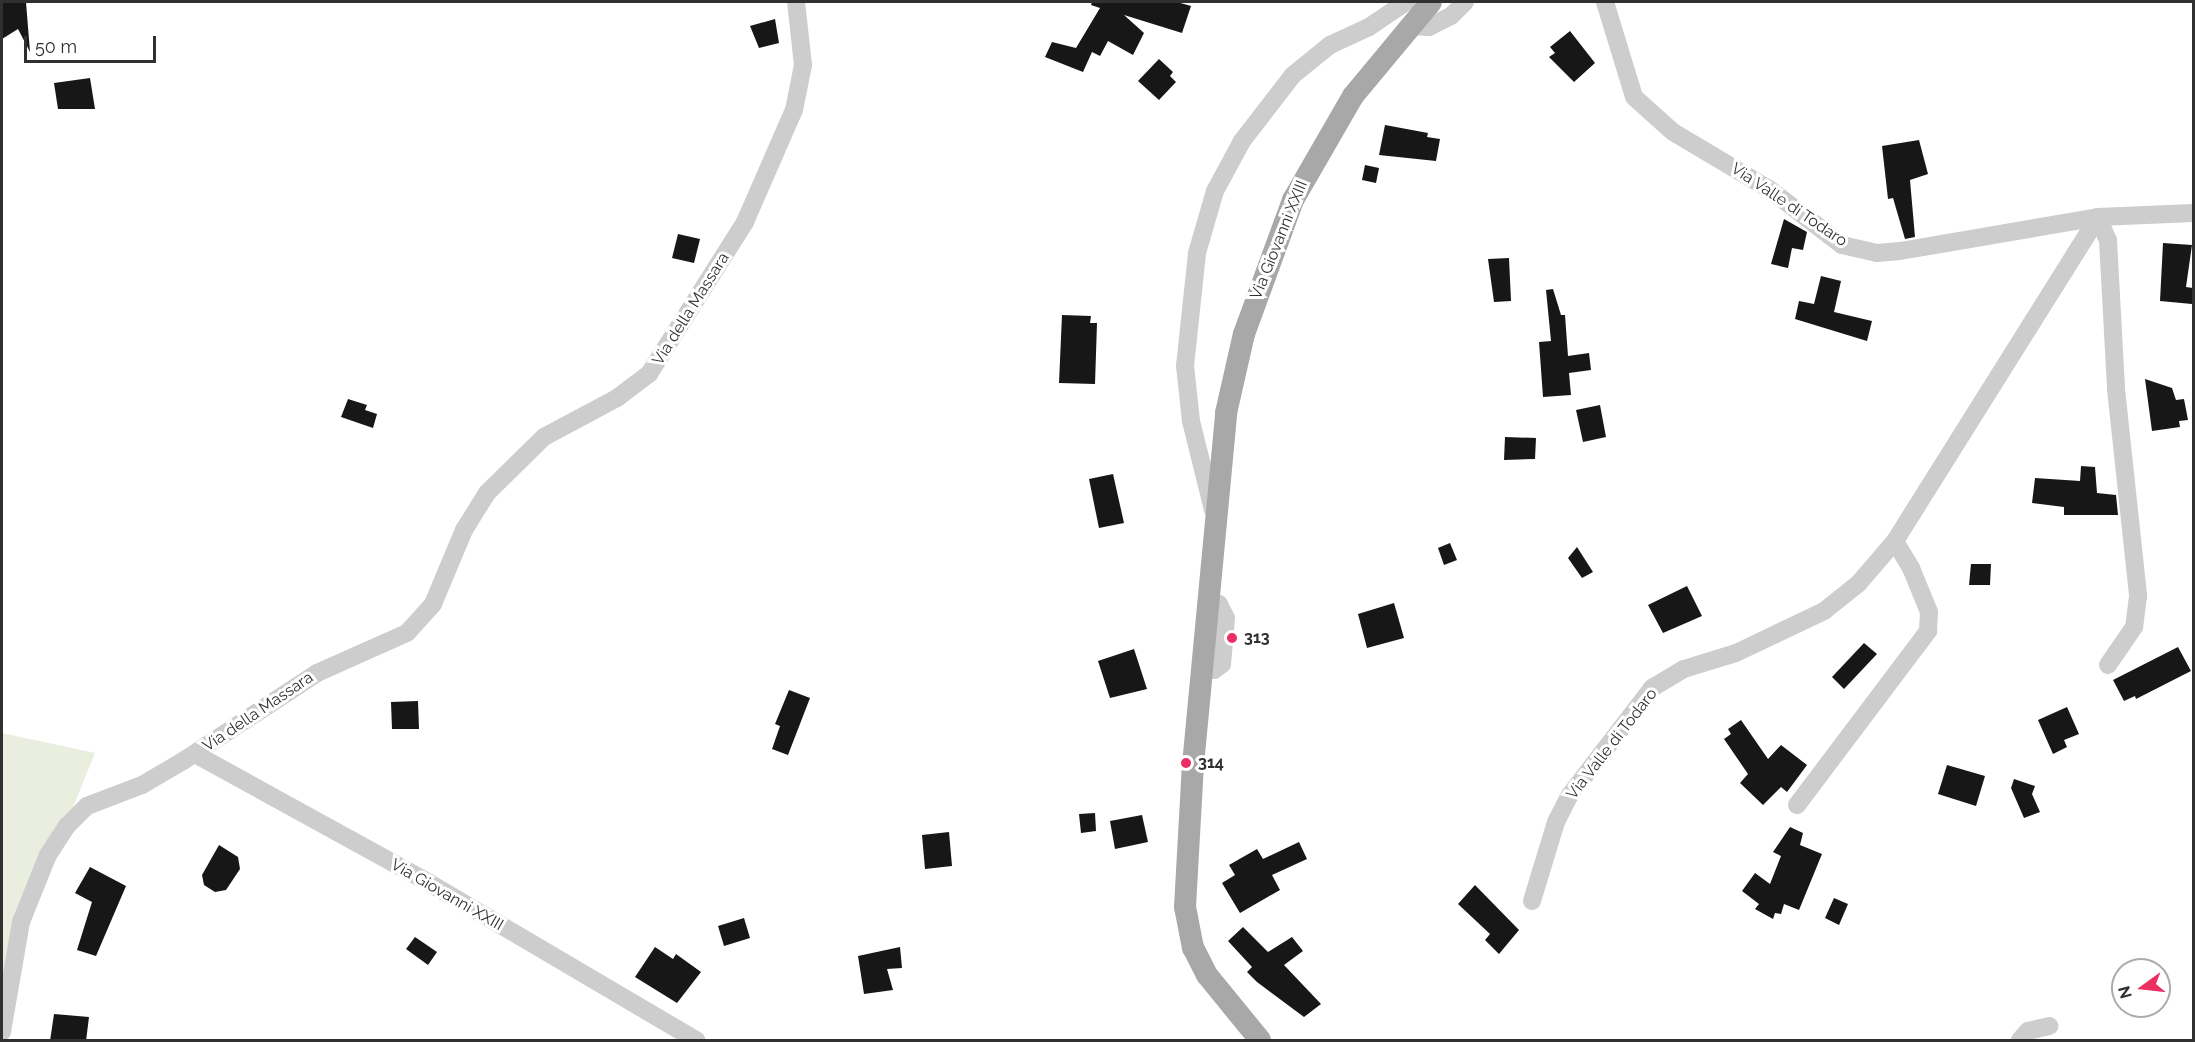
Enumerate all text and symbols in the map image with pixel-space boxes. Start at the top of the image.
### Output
scale bar [27,24,159,62]
text: 50 m [35,36,77,57]
street label: Via Valle di Todaro [1727,159,1851,251]
street label: Via Giovanni XXIII [1246,178,1312,302]
street label: Via della Massara [649,249,733,369]
place label: 313 [1244,628,1270,648]
marker: 313 [1225,631,1239,645]
street label: Via della Massara [199,668,317,756]
street label: Via Valle di Todaro [1562,684,1662,804]
place label: 314 [1198,753,1224,773]
marker: 314 [1179,756,1193,770]
street label: Via Giovanni XXIII [387,855,507,935]
north arrow [2111,958,2171,1018]
text: N [2114,984,2136,1001]

